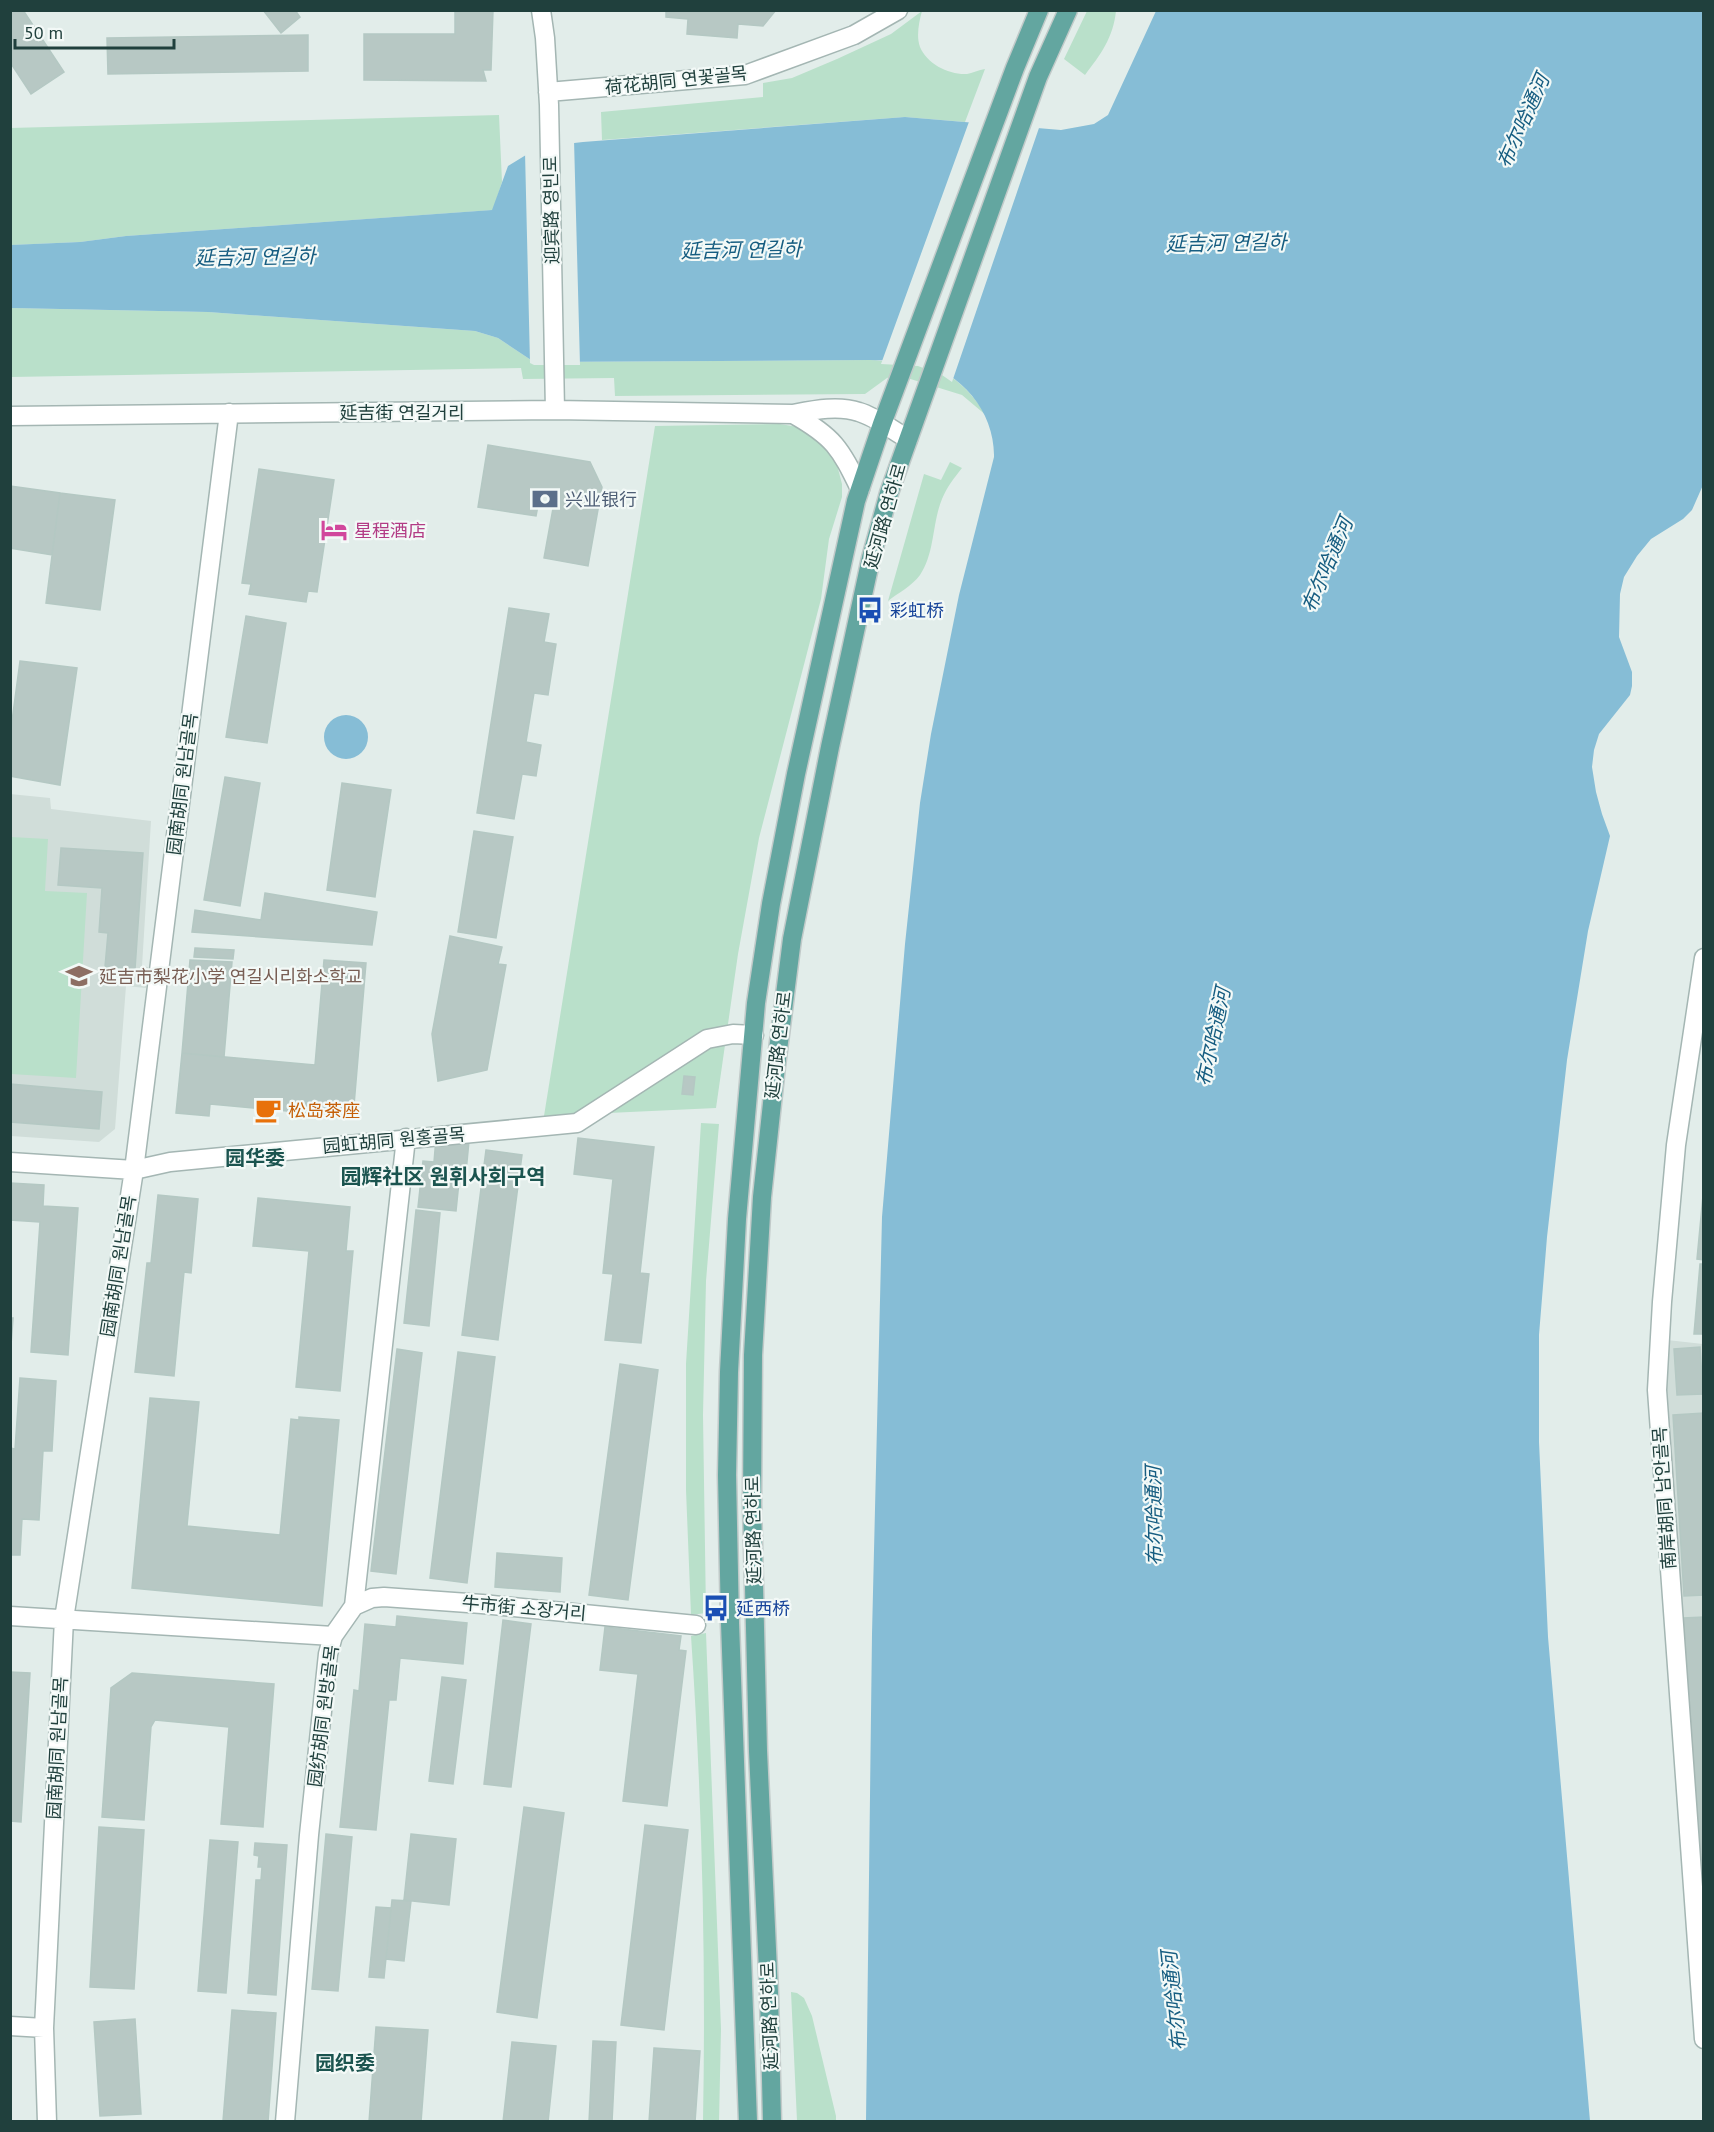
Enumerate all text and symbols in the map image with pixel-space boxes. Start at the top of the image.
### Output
scale bar [15,12,174,50]
text: 50 m [24,21,63,44]
street label: 荷花胡同 연꽃골목 [604,61,748,99]
water label: 布尔哈通河 [1491,66,1557,172]
street label: 迎宾路 영빈로 [539,156,563,264]
water label: 延吉河 연길하 [1166,229,1289,257]
water label: 延吉河 연길하 [681,236,804,264]
water label: 延吉河 연길하 [195,243,318,271]
street label: 延吉街 연길거리 [339,401,465,424]
street label: 延河路 연하로 [859,461,911,571]
bank icon: 兴业银行 [530,484,560,514]
place label: 兴业银行 [565,488,637,511]
water label: 布尔哈通河 [1295,510,1360,616]
hotel icon: 星程酒店 [319,515,349,545]
place label: 星程酒店 [354,519,426,542]
bus stop icon: 彩虹桥 [855,595,885,625]
place label: 彩虹桥 [890,599,944,622]
street label: 园南胡同 원남골목 [162,712,202,856]
school or university icon: 延吉市梨花小学 연길시리화소학교 [64,961,94,991]
place label: 延吉市梨花小学 연길시리화소학교 [99,965,362,988]
water label: 布尔哈通河 [1190,981,1237,1089]
street label: 延河路 연하로 [760,990,796,1100]
cafe icon: 松岛茶座 [253,1095,283,1125]
place label: 松岛茶座 [288,1099,360,1122]
street label: 园虹胡同 원홍골목 [322,1122,466,1158]
district label: 园华委 [225,1145,285,1171]
district label: 园辉社区 원휘사회구역 [340,1163,546,1190]
street label: 园南胡同 원남골목 [95,1194,141,1338]
street label: 南岸胡同 남안골목 [1648,1426,1680,1570]
water label: 布尔哈通河 [1140,1462,1168,1566]
street label: 延河路 연하로 [741,1476,765,1584]
street label: 牛市街 소장거리 [461,1591,587,1625]
bus stop icon: 延西桥 [701,1593,731,1623]
place label: 延西桥 [736,1597,790,1620]
street label: 园纺胡同 원방골목 [303,1644,343,1788]
street label: 园南胡同 원남골목 [42,1676,72,1820]
water label: 布尔哈通河 [1155,1946,1192,2052]
street label: 延河路 연하로 [756,1961,782,2071]
district label: 园织委 [315,2050,375,2076]

